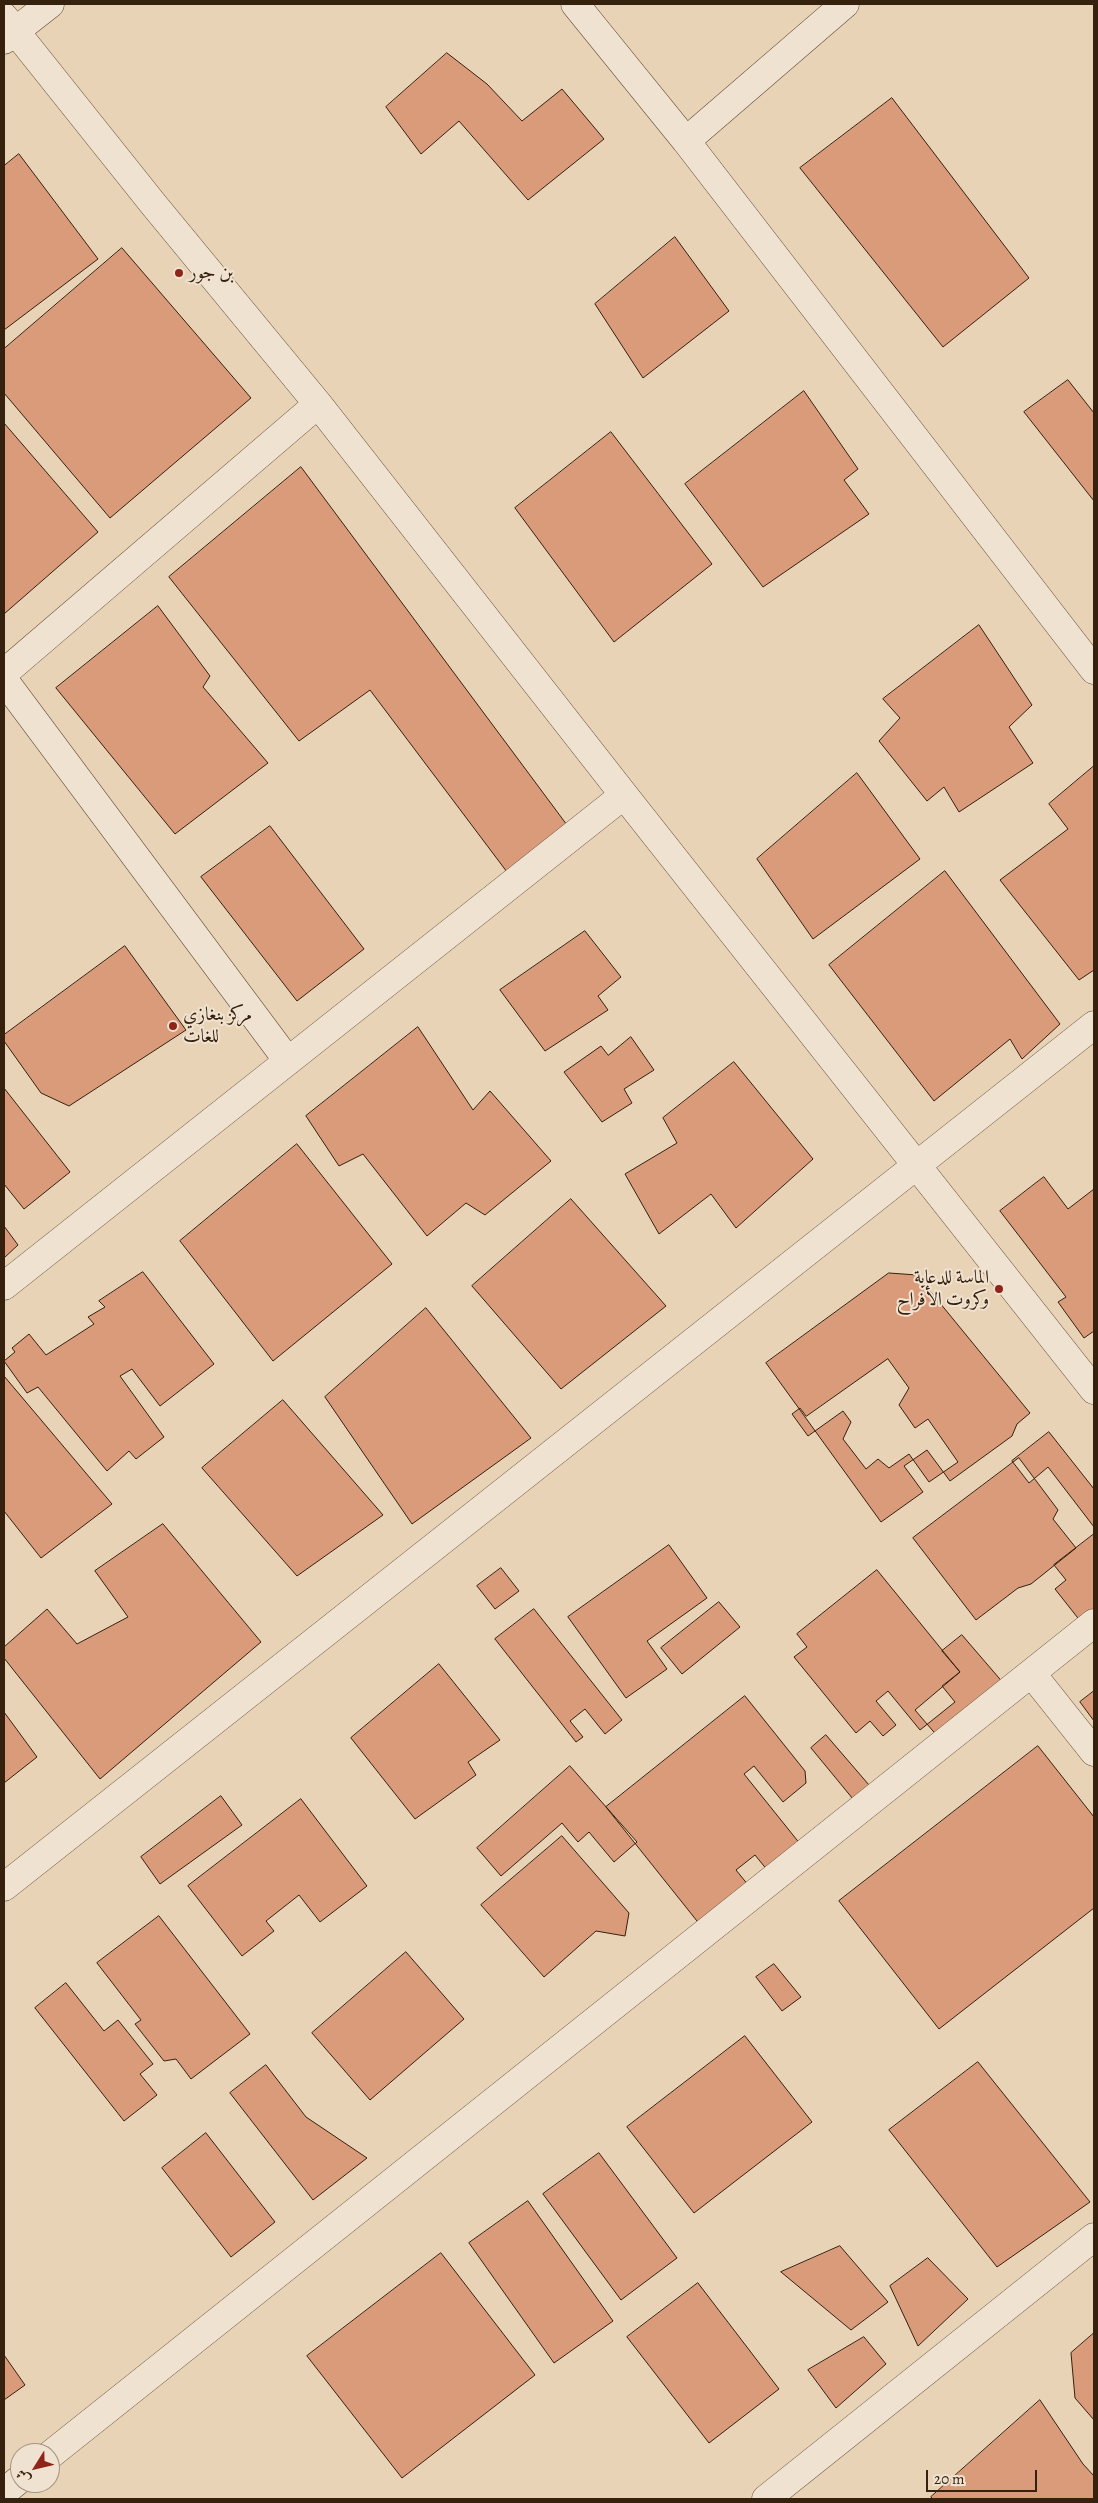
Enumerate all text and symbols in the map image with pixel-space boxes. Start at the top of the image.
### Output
place label: بن جور [189,262,234,284]
marker: بن جور [173,267,185,279]
place label: مركز بنغازي للغات [183,1004,252,1048]
marker: مركز بنغازي للغات [167,1020,179,1032]
place label: الماسة للدعاية وكروت الأفراح [897,1267,989,1311]
marker: الماسة للدعاية وكروت الأفراح [993,1283,1005,1295]
north arrow [10,2443,60,2493]
scale bar [928,2460,1039,2492]
text: ش [12,2465,35,2488]
text: 20 m [934,2469,965,2489]

